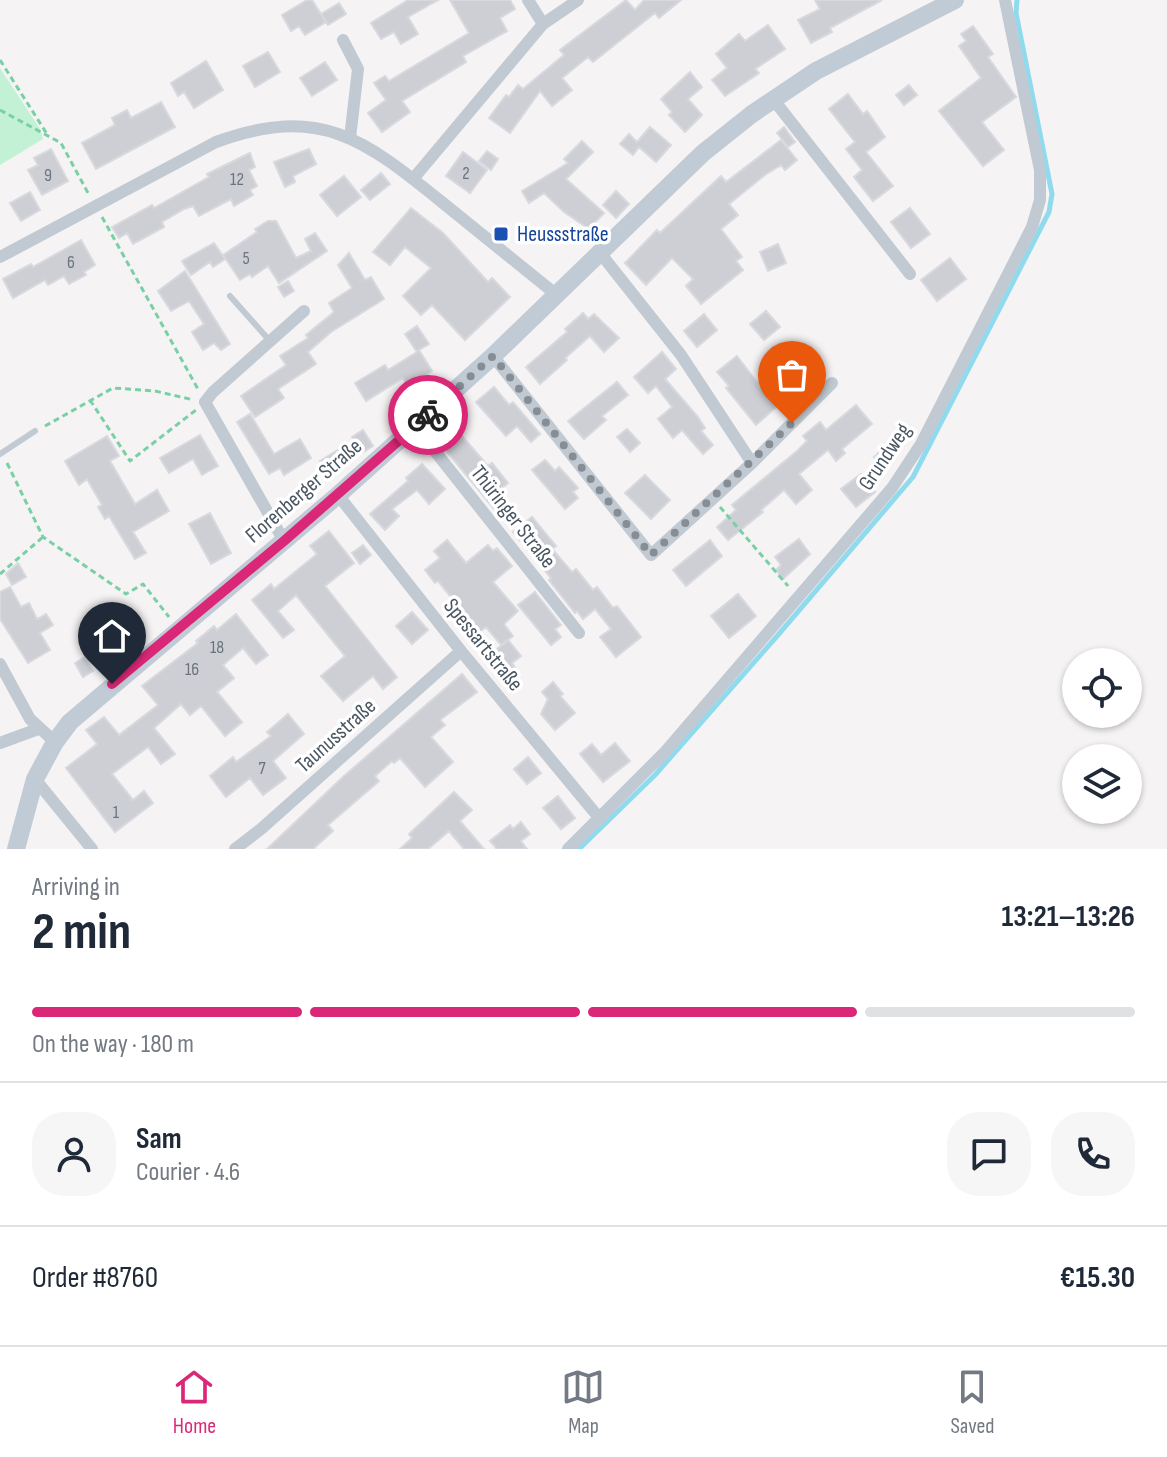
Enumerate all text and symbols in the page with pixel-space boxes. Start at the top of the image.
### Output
house number: 2 [462,163,470,184]
house number: 9 [44,165,52,186]
house number: 12 [230,169,244,190]
place label: Heussstraße [517,221,609,248]
marker: Heussstraße [492,225,510,243]
house number: 5 [242,248,250,269]
house number: 6 [67,252,75,273]
pin [758,341,826,423]
icon: bag [770,353,814,397]
courier [388,375,468,455]
icon: bike [406,393,450,437]
street label: Grundweg [853,418,917,496]
street label: Florenberger Straße [240,433,368,549]
street label: Thüringer Straße [464,460,562,574]
street label: Spessartstraße [437,593,529,697]
pin [78,602,146,684]
icon: home [90,614,134,658]
house number: 18 [210,637,224,658]
map controls [1062,648,1142,824]
button: locate [1062,648,1142,728]
house number: 16 [185,659,199,680]
street label: Taunusstraße [290,693,382,779]
button: layers [1062,744,1142,824]
house number: 7 [258,758,266,779]
house number: 1 [113,802,120,823]
text: Arriving in [32,872,120,903]
text: 13:21–13:26 [1002,899,1135,935]
text: 2 min [32,901,131,964]
text: On the way · 180 m [32,1029,194,1060]
button: person [32,1112,116,1196]
button: chat [947,1112,1031,1196]
button: phone [1051,1112,1135,1196]
text: Sam [136,1121,182,1157]
text: Courier · 4.6 [136,1157,240,1188]
text: Order #8760 [32,1260,158,1296]
text: €15.30 [1060,1260,1135,1296]
tab: Home [172,1365,216,1440]
tab: Map [561,1365,605,1440]
tab: Saved [950,1365,995,1440]

